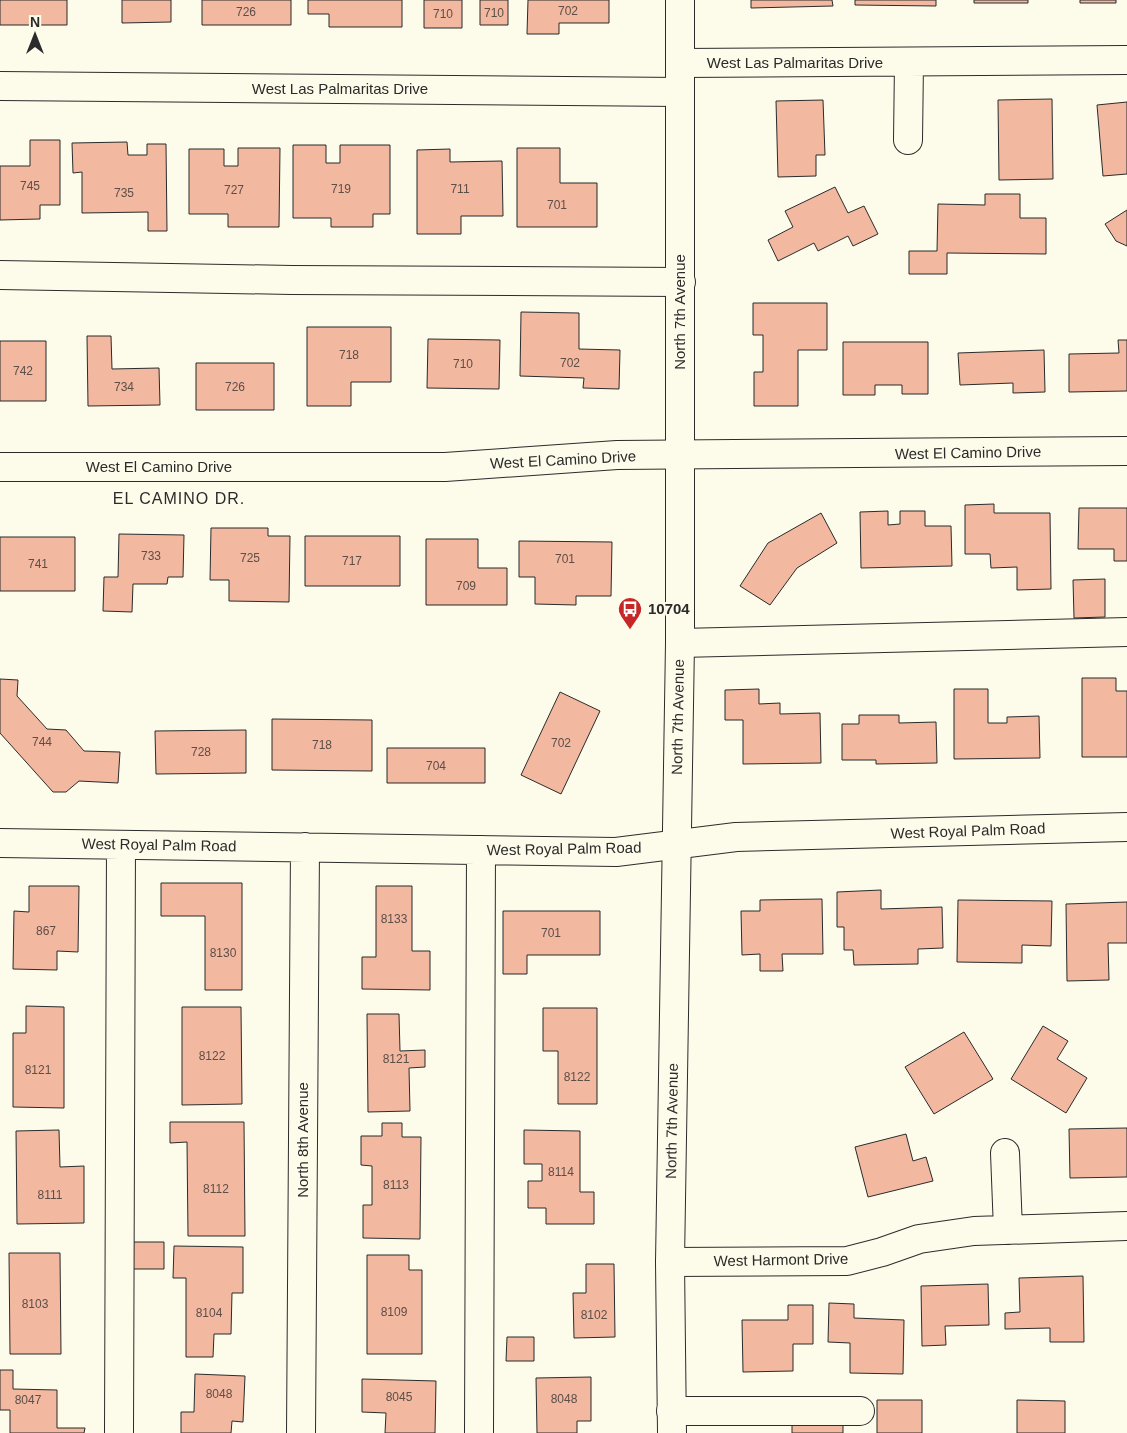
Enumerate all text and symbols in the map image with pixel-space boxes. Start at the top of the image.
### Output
house number: 702 [558,4,578,18]
house number: 726 [236,5,256,19]
house number: 710 [484,6,504,20]
house number: 710 [433,7,453,21]
north arrow [10,10,60,60]
text: N [30,14,40,30]
street label: West Las Palmaritas Drive [707,54,883,71]
street label: West Las Palmaritas Drive [252,80,428,97]
house number: 745 [20,179,40,193]
house number: 719 [331,182,351,196]
house number: 711 [450,182,470,196]
house number: 727 [224,183,244,197]
house number: 735 [114,186,134,200]
house number: 701 [547,198,567,212]
street label: North 7th Avenue [671,254,688,370]
house number: 718 [339,348,359,362]
house number: 702 [560,356,580,370]
house number: 710 [453,357,473,371]
house number: 742 [13,364,33,378]
house number: 734 [114,380,134,394]
house number: 726 [225,380,245,394]
street label: West El Camino Drive [895,443,1041,462]
street label: West El Camino Drive [489,447,637,472]
street label: West El Camino Drive [86,458,232,475]
district label: EL CAMINO DR. [113,490,245,507]
house number: 733 [141,549,161,563]
house number: 725 [240,551,260,565]
house number: 701 [555,552,575,566]
house number: 717 [342,554,362,568]
house number: 741 [28,557,48,571]
house number: 709 [456,579,476,593]
bus stop icon: 10704 [617,596,643,630]
place label: 10704 [648,600,690,617]
street label: North 7th Avenue [668,659,687,775]
house number: 744 [32,735,52,749]
house number: 702 [551,736,571,750]
house number: 718 [312,738,332,752]
house number: 728 [191,745,211,759]
house number: 704 [426,759,446,773]
street label: West Royal Palm Road [890,819,1046,842]
street label: West Royal Palm Road [81,835,237,854]
street label: West Royal Palm Road [486,839,642,858]
house number: 8133 [381,912,408,926]
house number: 867 [36,924,56,938]
house number: 701 [541,926,561,940]
house number: 8130 [210,946,237,960]
house number: 8122 [199,1049,226,1063]
house number: 8121 [383,1052,410,1066]
house number: 8121 [25,1063,52,1077]
street label: North 7th Avenue [662,1063,681,1179]
house number: 8122 [564,1070,591,1084]
street label: North 8th Avenue [294,1082,311,1198]
house number: 8114 [548,1165,574,1179]
house number: 8113 [383,1178,409,1192]
house number: 8112 [203,1182,229,1196]
house number: 8111 [38,1188,63,1202]
street label: West Harmont Drive [713,1250,849,1269]
house number: 8103 [22,1297,49,1311]
house number: 8109 [381,1305,408,1319]
house number: 8104 [196,1306,223,1320]
house number: 8102 [581,1308,608,1322]
house number: 8048 [206,1387,233,1401]
house number: 8045 [386,1390,413,1404]
house number: 8048 [551,1392,578,1406]
house number: 8047 [15,1393,42,1407]

